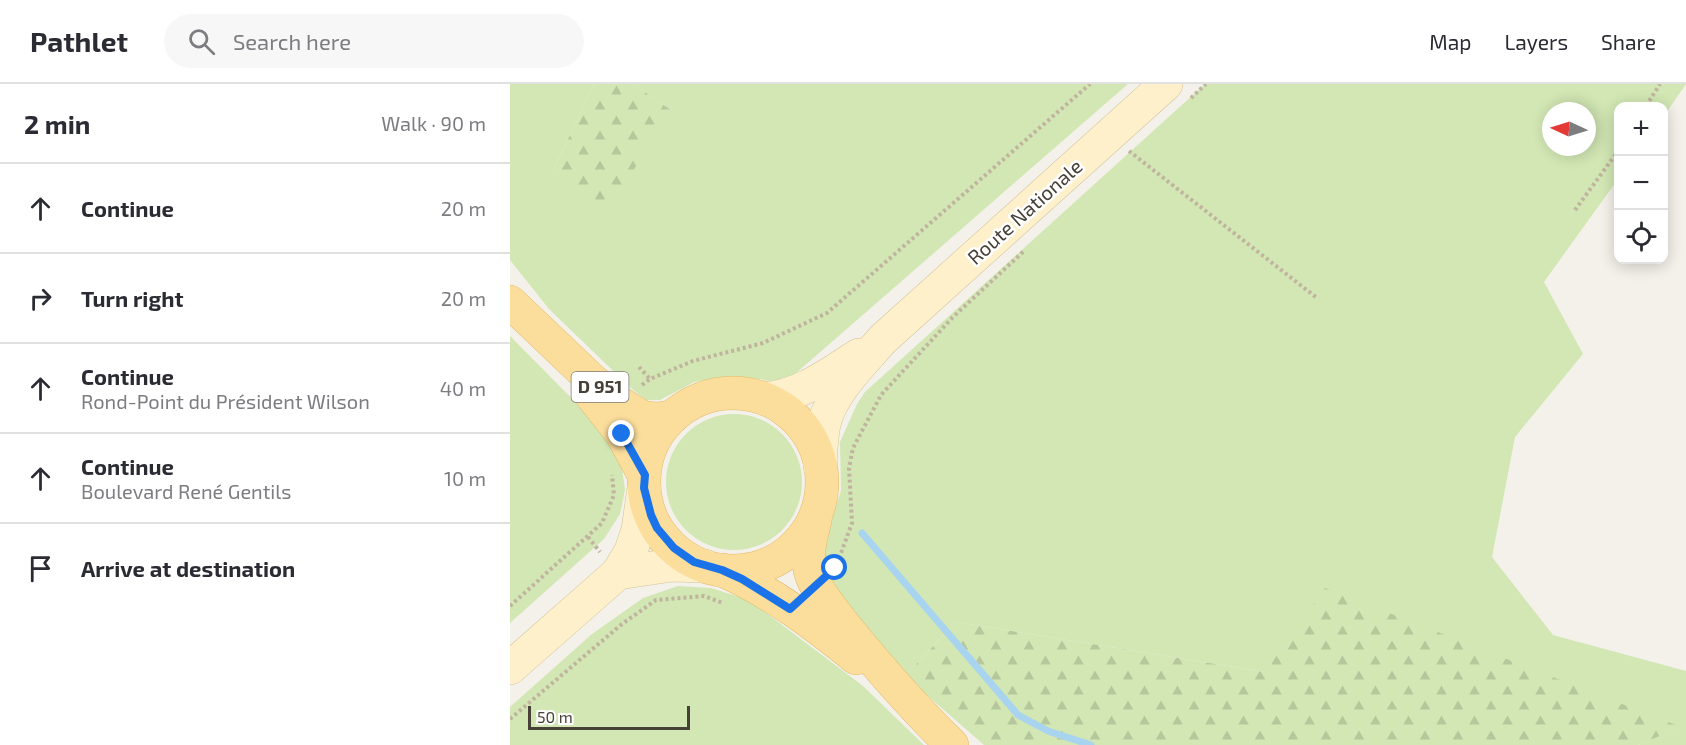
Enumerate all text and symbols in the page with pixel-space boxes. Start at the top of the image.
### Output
search box [164,14,584,68]
text: Pathlet [30,24,128,58]
icon: search [185,25,218,58]
text: Search here [233,28,351,54]
text: Map [1429,29,1471,54]
text: Layers [1504,29,1568,54]
text: Share [1601,29,1656,54]
north arrow [1542,102,1596,156]
map controls [1614,102,1668,264]
button: + [1614,102,1668,156]
text: 2 min [24,108,90,139]
text: Walk · 90 m [381,111,486,135]
street label: Route Nationale [962,153,1087,269]
button: − [1614,156,1668,210]
icon: ahead [24,192,57,225]
text: Continue [81,195,174,221]
text: 20 m [441,196,486,220]
button: locate [1614,210,1668,264]
icon: right [24,282,57,315]
text: Turn right [81,285,183,311]
text: 20 m [441,286,486,310]
text: Continue [81,363,174,389]
icon: ahead [24,372,57,405]
road number: D 951 [572,372,628,402]
text: 40 m [440,376,486,400]
text: Rond-Point du Président Wilson [81,389,370,413]
route end [608,420,634,446]
text: Continue [81,453,174,479]
icon: ahead [24,462,57,495]
text: 10 m [444,466,486,490]
text: Boulevard René Gentils [81,479,291,503]
icon: arrive [24,552,57,585]
route start [821,554,847,580]
text: Arrive at destination [81,555,295,581]
scale bar [528,703,690,730]
text: 50 m [537,707,573,726]

